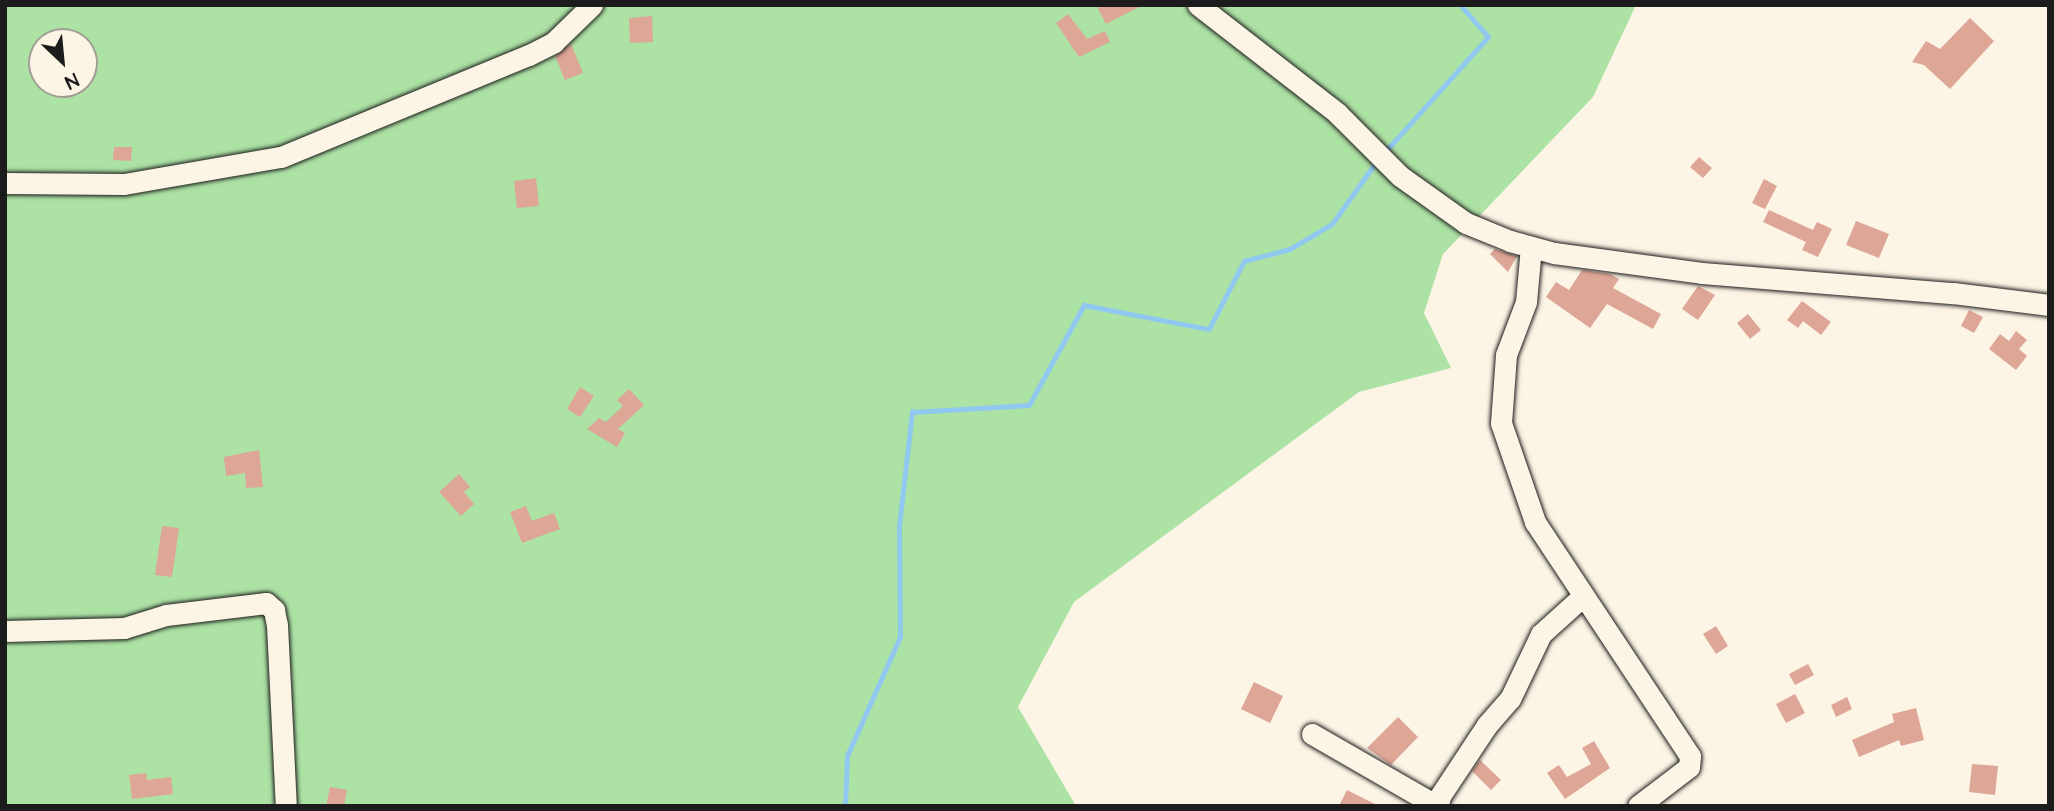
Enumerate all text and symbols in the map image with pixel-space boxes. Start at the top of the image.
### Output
north arrow [28,28,98,98]
text: N [60,66,83,95]

